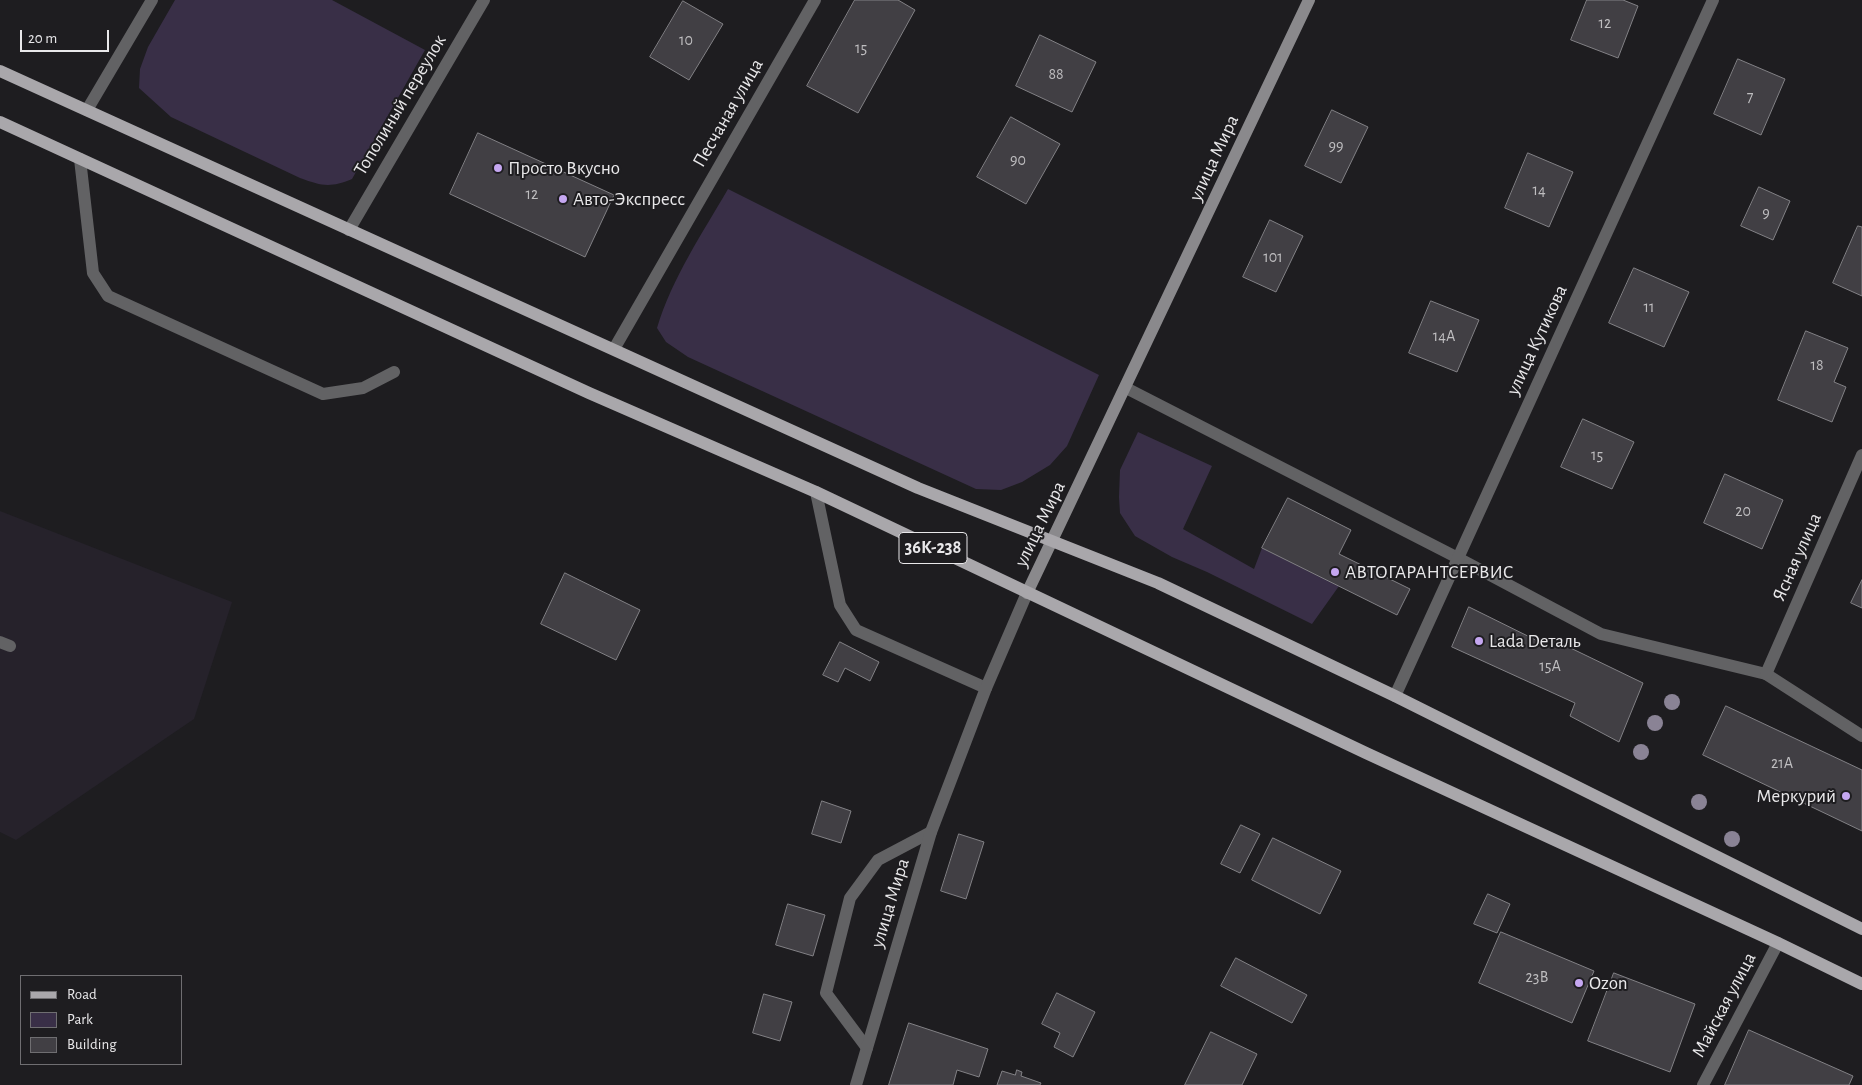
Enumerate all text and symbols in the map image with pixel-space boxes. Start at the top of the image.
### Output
house number: 12 [1599,13,1611,33]
scale bar [22,20,111,52]
street label: Тополиный переулок [349,30,451,180]
house number: 10 [679,30,693,50]
text: 20 m [28,31,57,46]
house number: 15 [855,38,867,58]
street label: Песчаная улица [688,55,768,171]
house number: 88 [1048,64,1064,84]
house number: 7 [1747,87,1753,107]
street label: улица Мира [1184,111,1244,205]
house number: 99 [1328,136,1344,156]
house number: 90 [1010,150,1026,170]
place label: Просто Вкусно [508,157,620,179]
marker: Просто Вкусно [492,162,504,174]
house number: 14 [1532,180,1546,200]
house number: 12 [526,184,538,204]
place label: Авто-Экспресс [573,188,685,210]
marker: Авто-Экспресс [557,193,569,205]
house number: 9 [1762,203,1770,223]
house number: 101 [1263,247,1283,267]
street label: улица Кутикова [1502,281,1572,399]
house number: 11 [1643,297,1655,317]
house number: 14А [1433,326,1455,346]
house number: 18 [1810,355,1824,375]
house number: 15 [1591,445,1603,465]
street label: улица Мира [1010,478,1070,570]
house number: 20 [1735,501,1751,521]
street label: Ясная улица [1767,509,1827,605]
road number: 36К-238 [899,532,967,564]
place label: АВТОГАРАНТСЕРВИС [1345,561,1513,583]
marker: АВТОГАРАНТСЕРВИС [1329,566,1341,578]
place label: Lada Dеталь [1489,630,1581,652]
marker: Lada Dеталь [1473,635,1485,647]
house number: 15А [1539,656,1561,676]
house number: 21А [1771,753,1793,773]
place label: Меркурий [1756,785,1836,807]
marker: Меркурий [1840,790,1852,802]
street label: улица Мира [866,856,914,950]
street label: Майская улица [1687,949,1761,1061]
house number: 23В [1526,967,1548,987]
place label: Ozon [1589,972,1628,994]
legend [20,975,182,1065]
marker: Ozon [1573,977,1585,989]
text: Road [67,987,97,1002]
text: Park [67,1012,93,1027]
text: Building [67,1037,117,1052]

